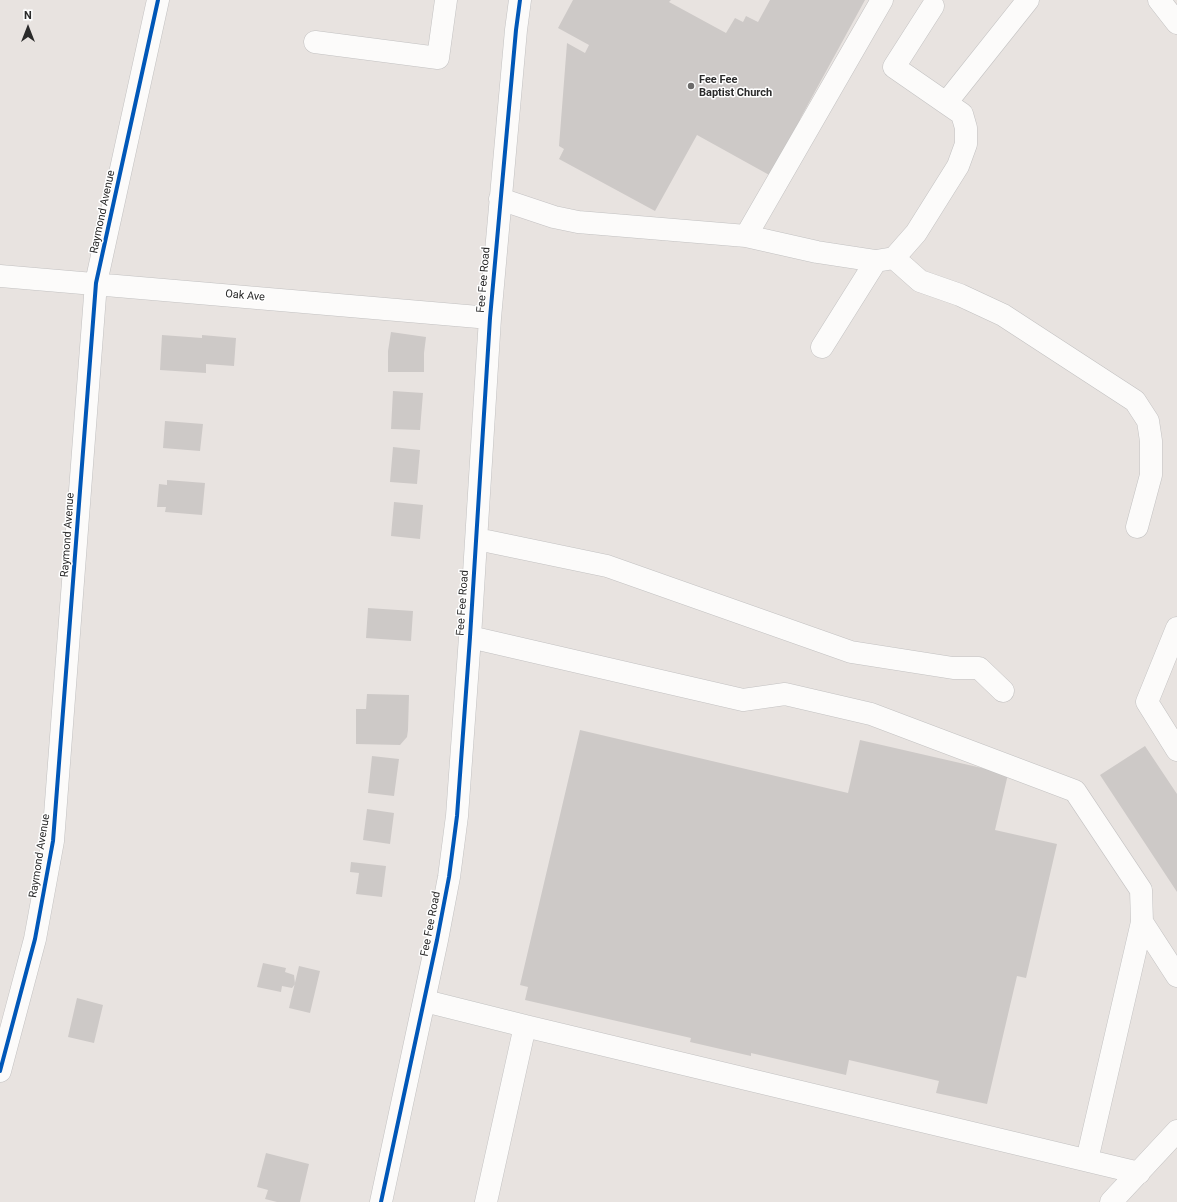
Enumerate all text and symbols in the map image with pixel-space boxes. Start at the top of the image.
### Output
north arrow [8,8,48,48]
text: N [24,9,32,22]
place label: Fee Fee Baptist Church [699,73,772,99]
marker: Fee Fee Baptist Church [686,81,696,91]
street label: Raymond Avenue [88,169,118,255]
street label: Fee Fee Road [475,247,493,313]
street label: Oak Ave [225,288,265,304]
street label: Raymond Avenue [58,492,78,578]
street label: Fee Fee Road [454,570,472,636]
street label: Raymond Avenue [27,813,53,899]
street label: Fee Fee Road [418,890,444,958]

